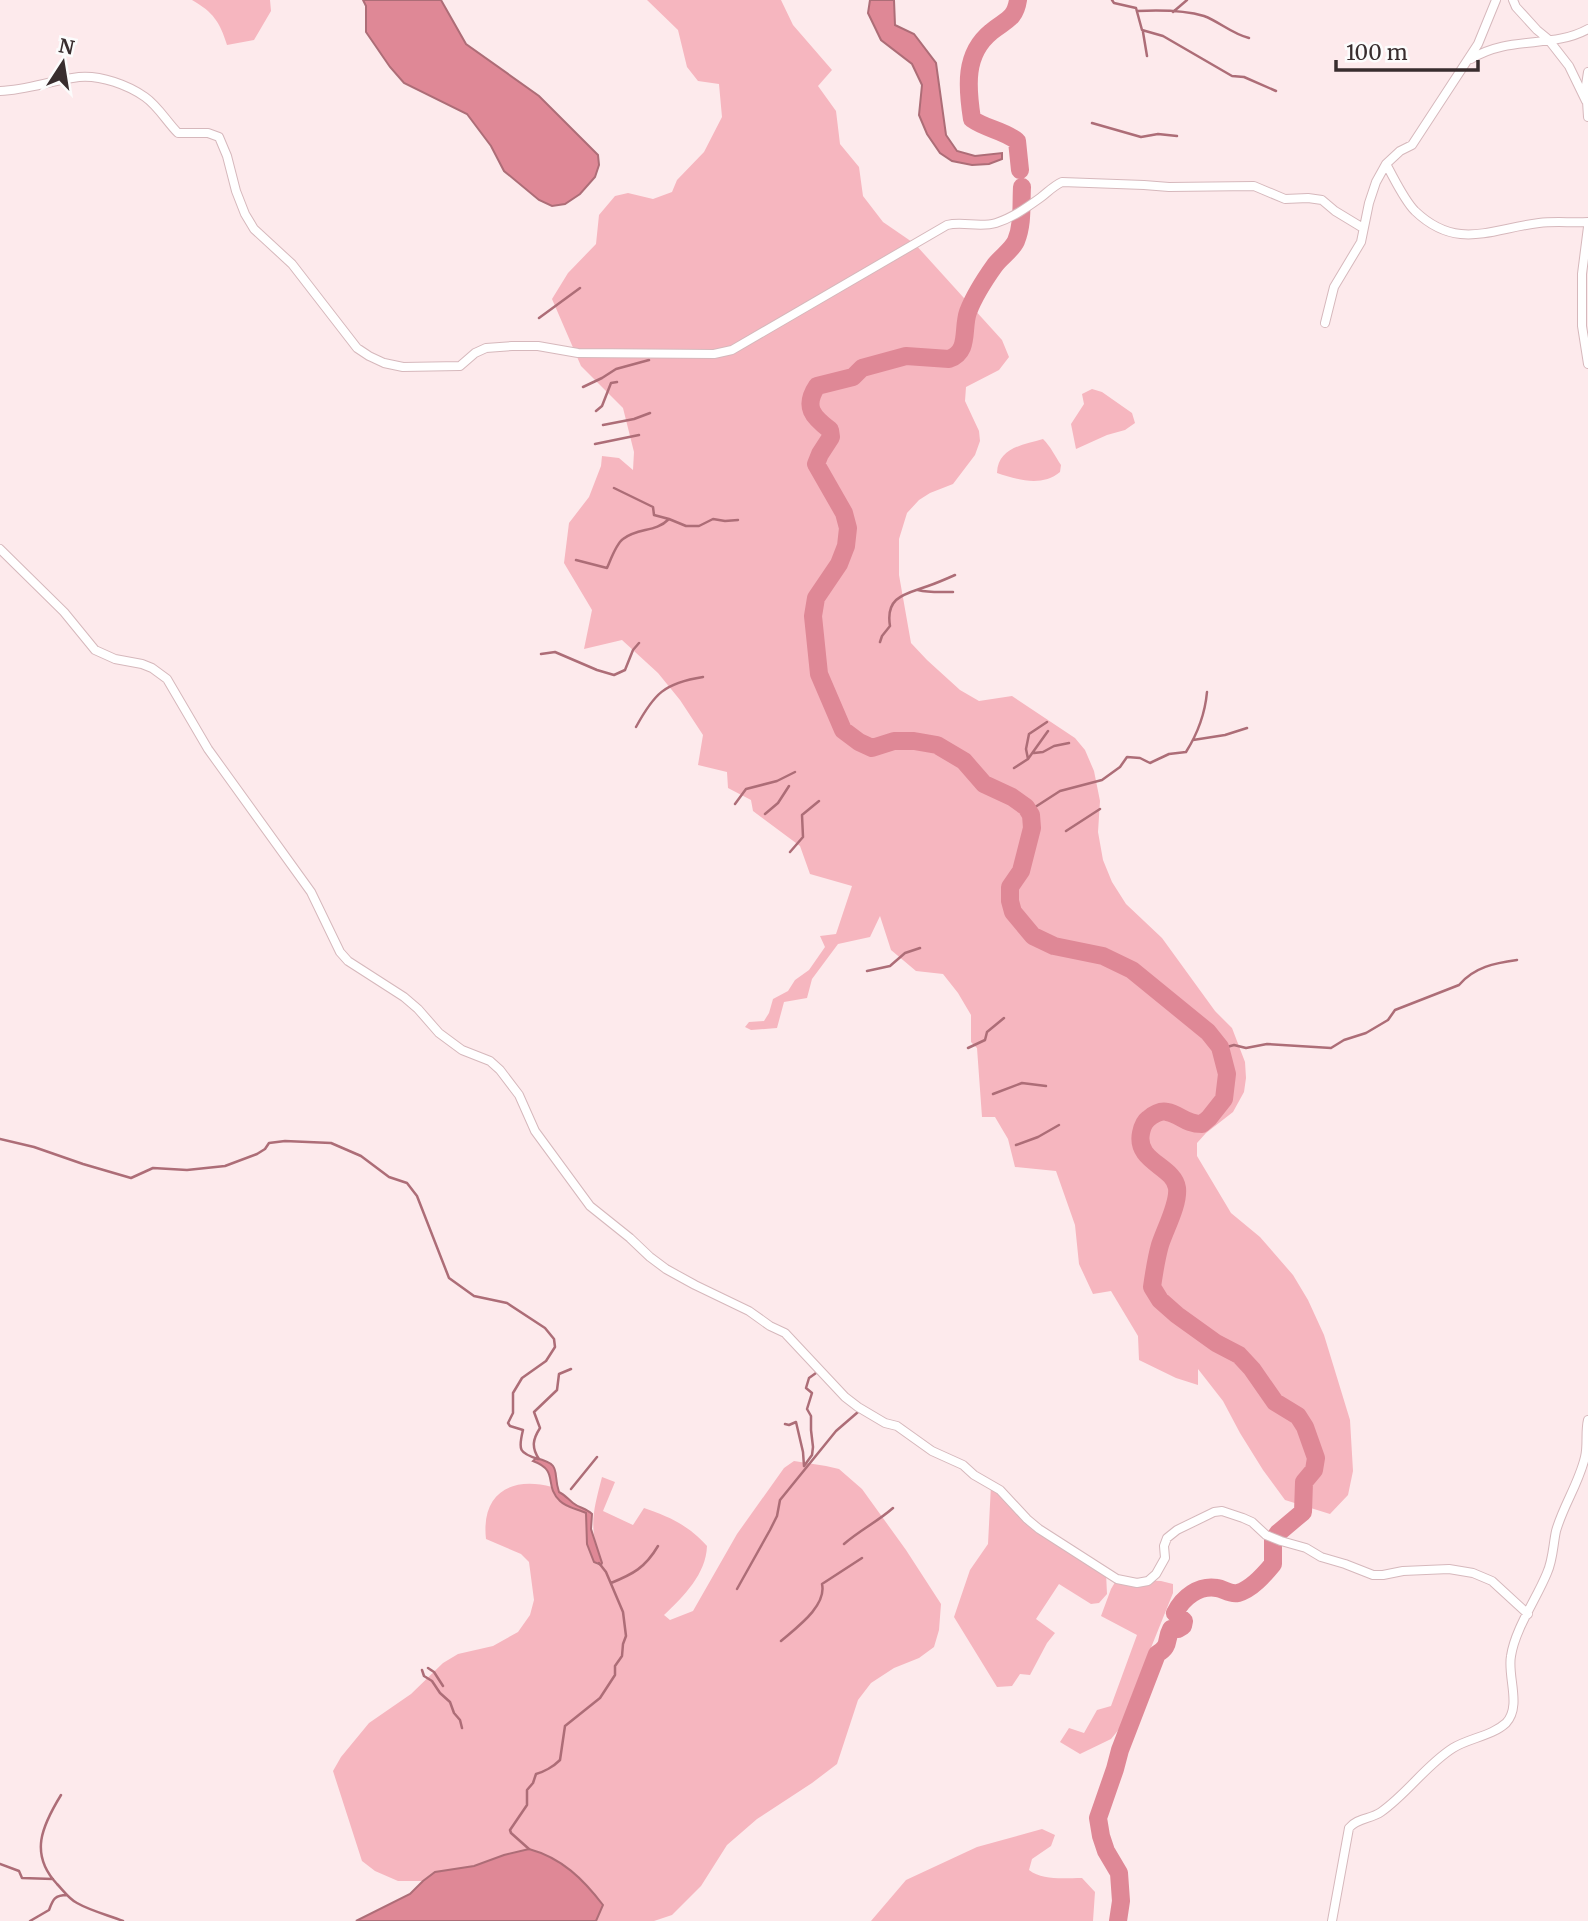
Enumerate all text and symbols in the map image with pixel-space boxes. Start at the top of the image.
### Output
north arrow [28,28,98,98]
scale bar [1336,28,1478,72]
text: N [57,33,76,60]
text: 100 m [1346,39,1408,66]

